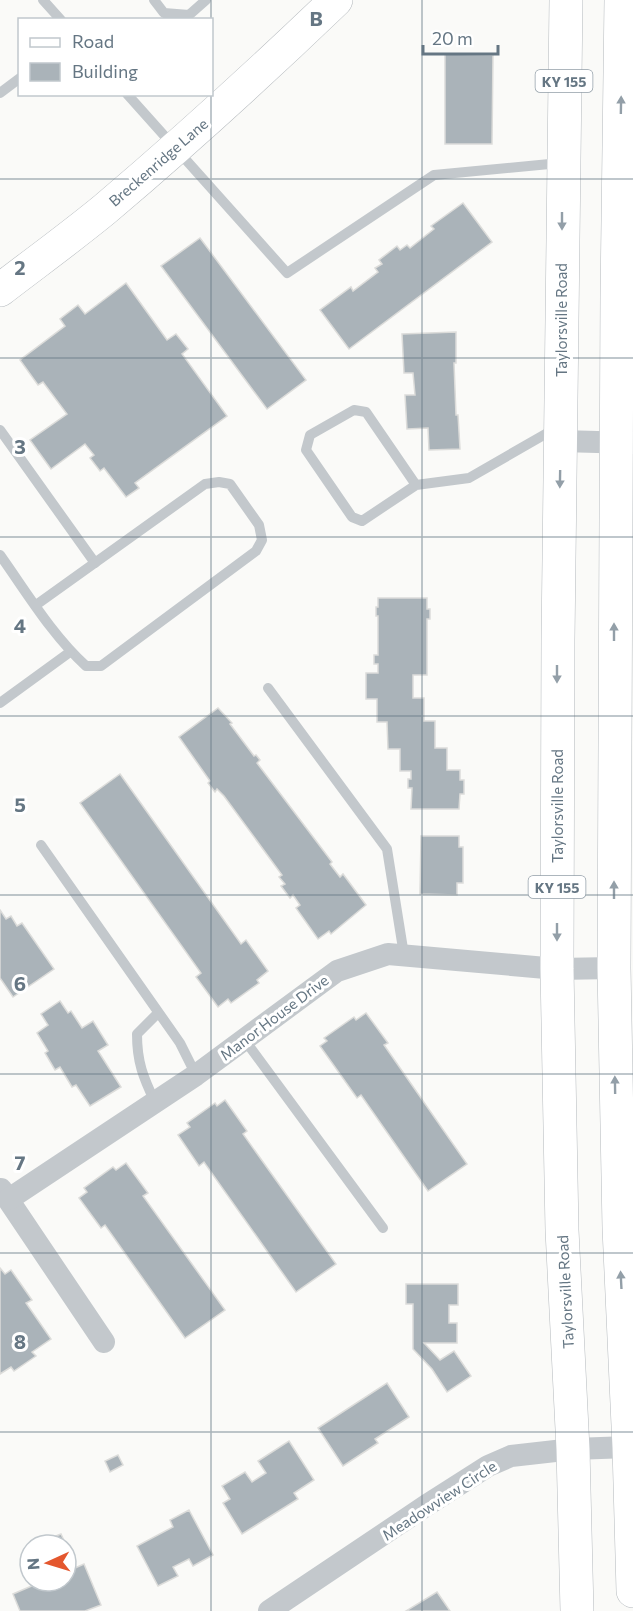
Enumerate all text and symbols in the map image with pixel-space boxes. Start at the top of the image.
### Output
text: B [309,6,323,30]
legend [18,18,213,96]
scale bar [423,18,498,56]
text: 20 m [432,27,473,49]
text: Road [72,30,114,52]
text: Building [72,60,138,82]
road number: KY 155 [536,70,592,92]
one-way arrow [616,95,626,114]
street label: Breckenridge Lane [105,114,211,210]
one-way arrow [557,212,567,231]
text: 2 [14,255,26,279]
street label: Taylorsville Road [552,263,570,377]
text: 3 [14,434,26,458]
one-way arrow [555,470,565,489]
text: 4 [14,613,26,637]
one-way arrow [610,623,619,642]
one-way arrow [552,665,562,684]
street label: Taylorsville Road [548,749,566,863]
text: 5 [14,792,26,816]
road number: KY 155 [528,876,586,898]
one-way arrow [609,881,619,900]
one-way arrow [552,923,562,942]
street label: Manor House Drive [216,970,332,1064]
text: 6 [14,971,26,995]
one-way arrow [610,1076,620,1095]
text: 7 [15,1150,26,1174]
street label: Taylorsville Road [553,1235,577,1349]
one-way arrow [617,1271,626,1290]
text: 8 [14,1329,26,1353]
street label: Meadowview Circle [378,1456,500,1544]
north arrow [18,1533,78,1593]
text: N [23,1557,42,1571]

